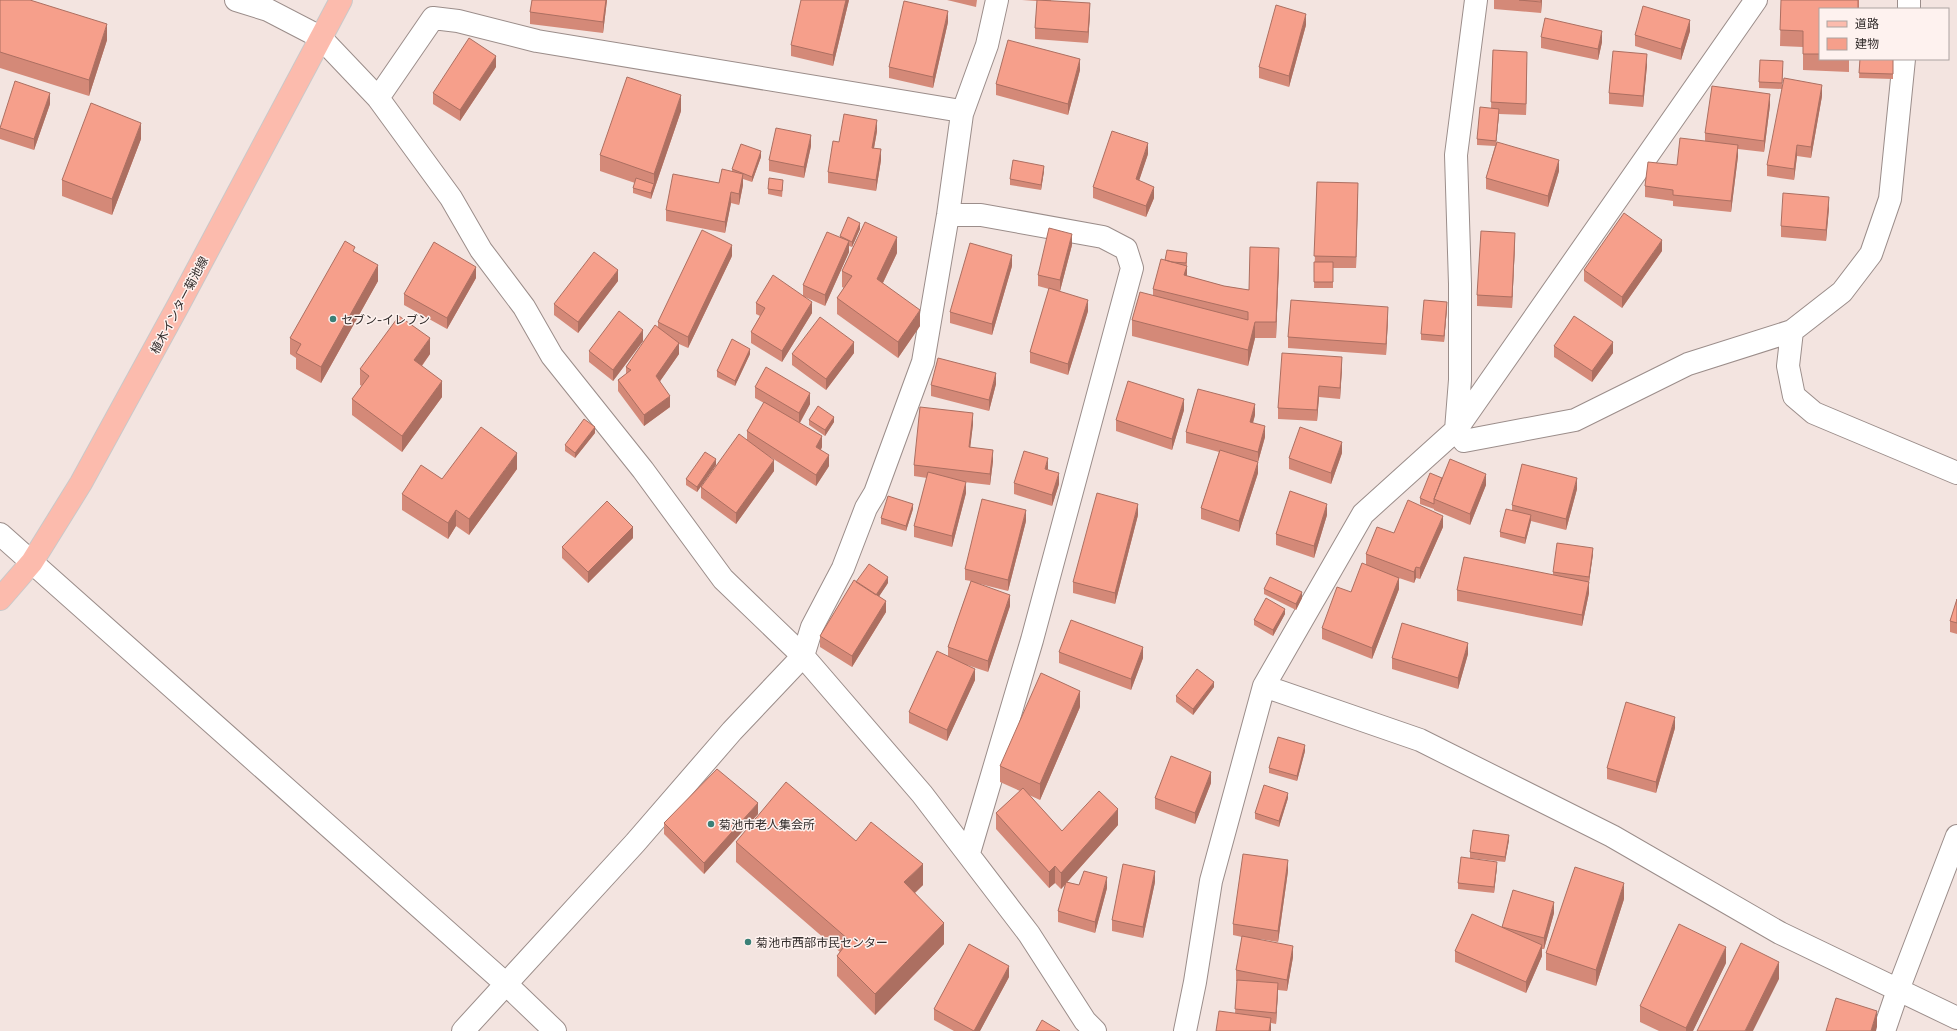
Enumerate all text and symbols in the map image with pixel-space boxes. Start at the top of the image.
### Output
legend [1819,8,1949,60]
text: 道路 [1855,16,1879,31]
text: 建物 [1855,36,1879,51]
street label: 植木インター菊池線 [147,254,211,356]
place label: セブン-イレブン [341,312,430,327]
marker: セブン-イレブン [328,314,338,324]
place label: 菊池市老人集会所 [719,817,815,832]
marker: 菊池市老人集会所 [706,819,716,829]
place label: 菊池市西部市民センター [756,935,888,950]
marker: 菊池市西部市民センター [743,937,753,947]

